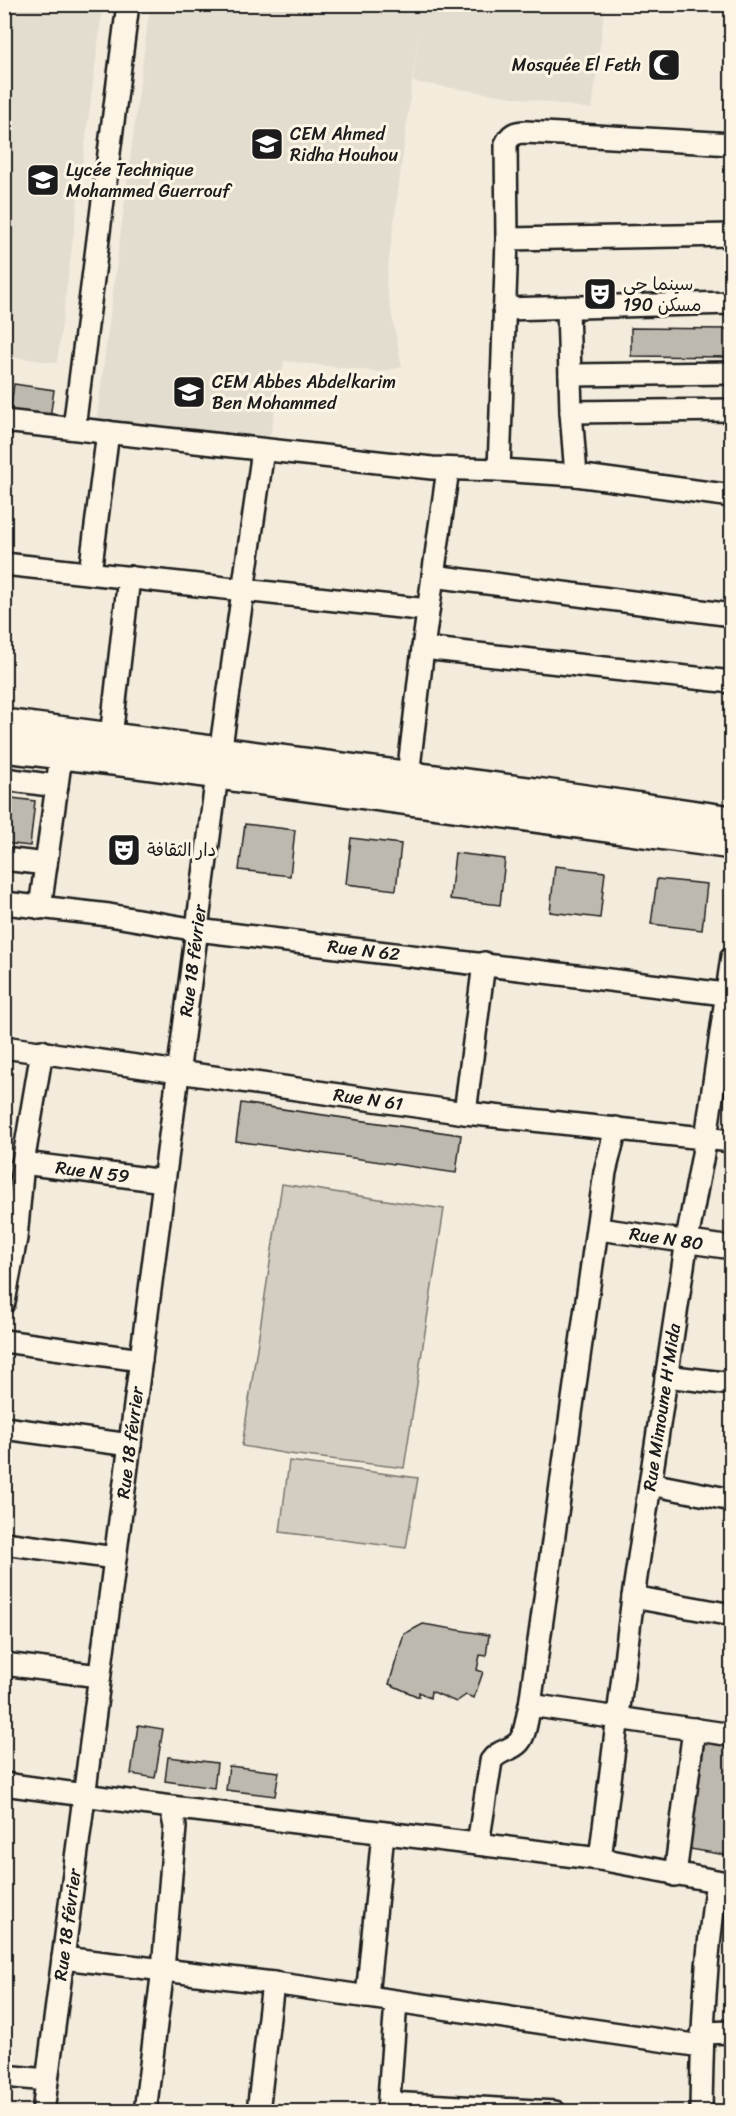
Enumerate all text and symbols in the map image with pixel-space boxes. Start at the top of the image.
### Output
mosque icon: Mosquée El Feth [646,47,682,83]
place label: Mosquée El Feth [512,49,641,81]
place label: CEM Ahmed Ridha Houhou [290,118,398,171]
school or university icon: CEM Ahmed Ridha Houhou [249,126,285,162]
place label: Lycée Technique Mohammed Guerrouf [66,154,233,207]
school or university icon: Lycée Technique Mohammed Guerrouf [25,162,61,198]
place label: سينما حي 190 مسكن [623,268,702,321]
theatre icon: سينما حي 190 مسكن [582,276,618,312]
place label: CEM Abbes Abdelkarim Ben Mohammed [212,366,396,419]
school or university icon: CEM Abbes Abdelkarim Ben Mohammed [171,374,207,410]
theatre icon: دار الثقافة [106,832,142,868]
place label: دار الثقافة [147,834,216,866]
street label: Rue 18 février [170,901,216,1019]
street label: Rue N 62 [326,930,402,970]
street label: Rue N 61 [331,1078,405,1120]
street label: Rue N 59 [54,1151,131,1192]
street label: Rue N 80 [627,1218,705,1260]
street label: Rue Mimoune H'Mida [633,1320,690,1493]
street label: Rue 18 février [107,1383,153,1500]
street label: Rue 18 février [44,1865,91,1982]

